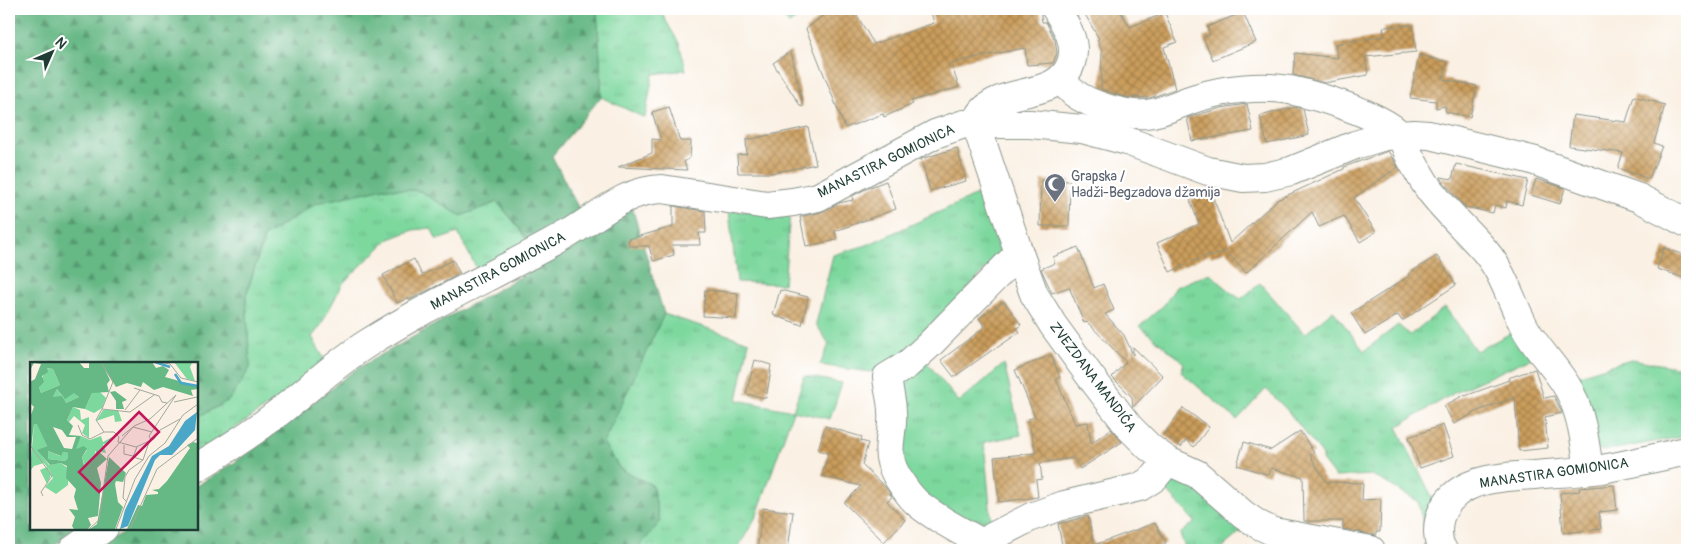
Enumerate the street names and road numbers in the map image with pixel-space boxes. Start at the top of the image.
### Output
street label: MANASTIRA GOMIONICA [815,120,957,202]
street label: MANASTIRA GOMIONICA [428,228,568,314]
street label: ZVEZDANA MANDIĆA [1046,318,1141,435]
street label: MANASTIRA GOMIONICA [1479,454,1629,492]

